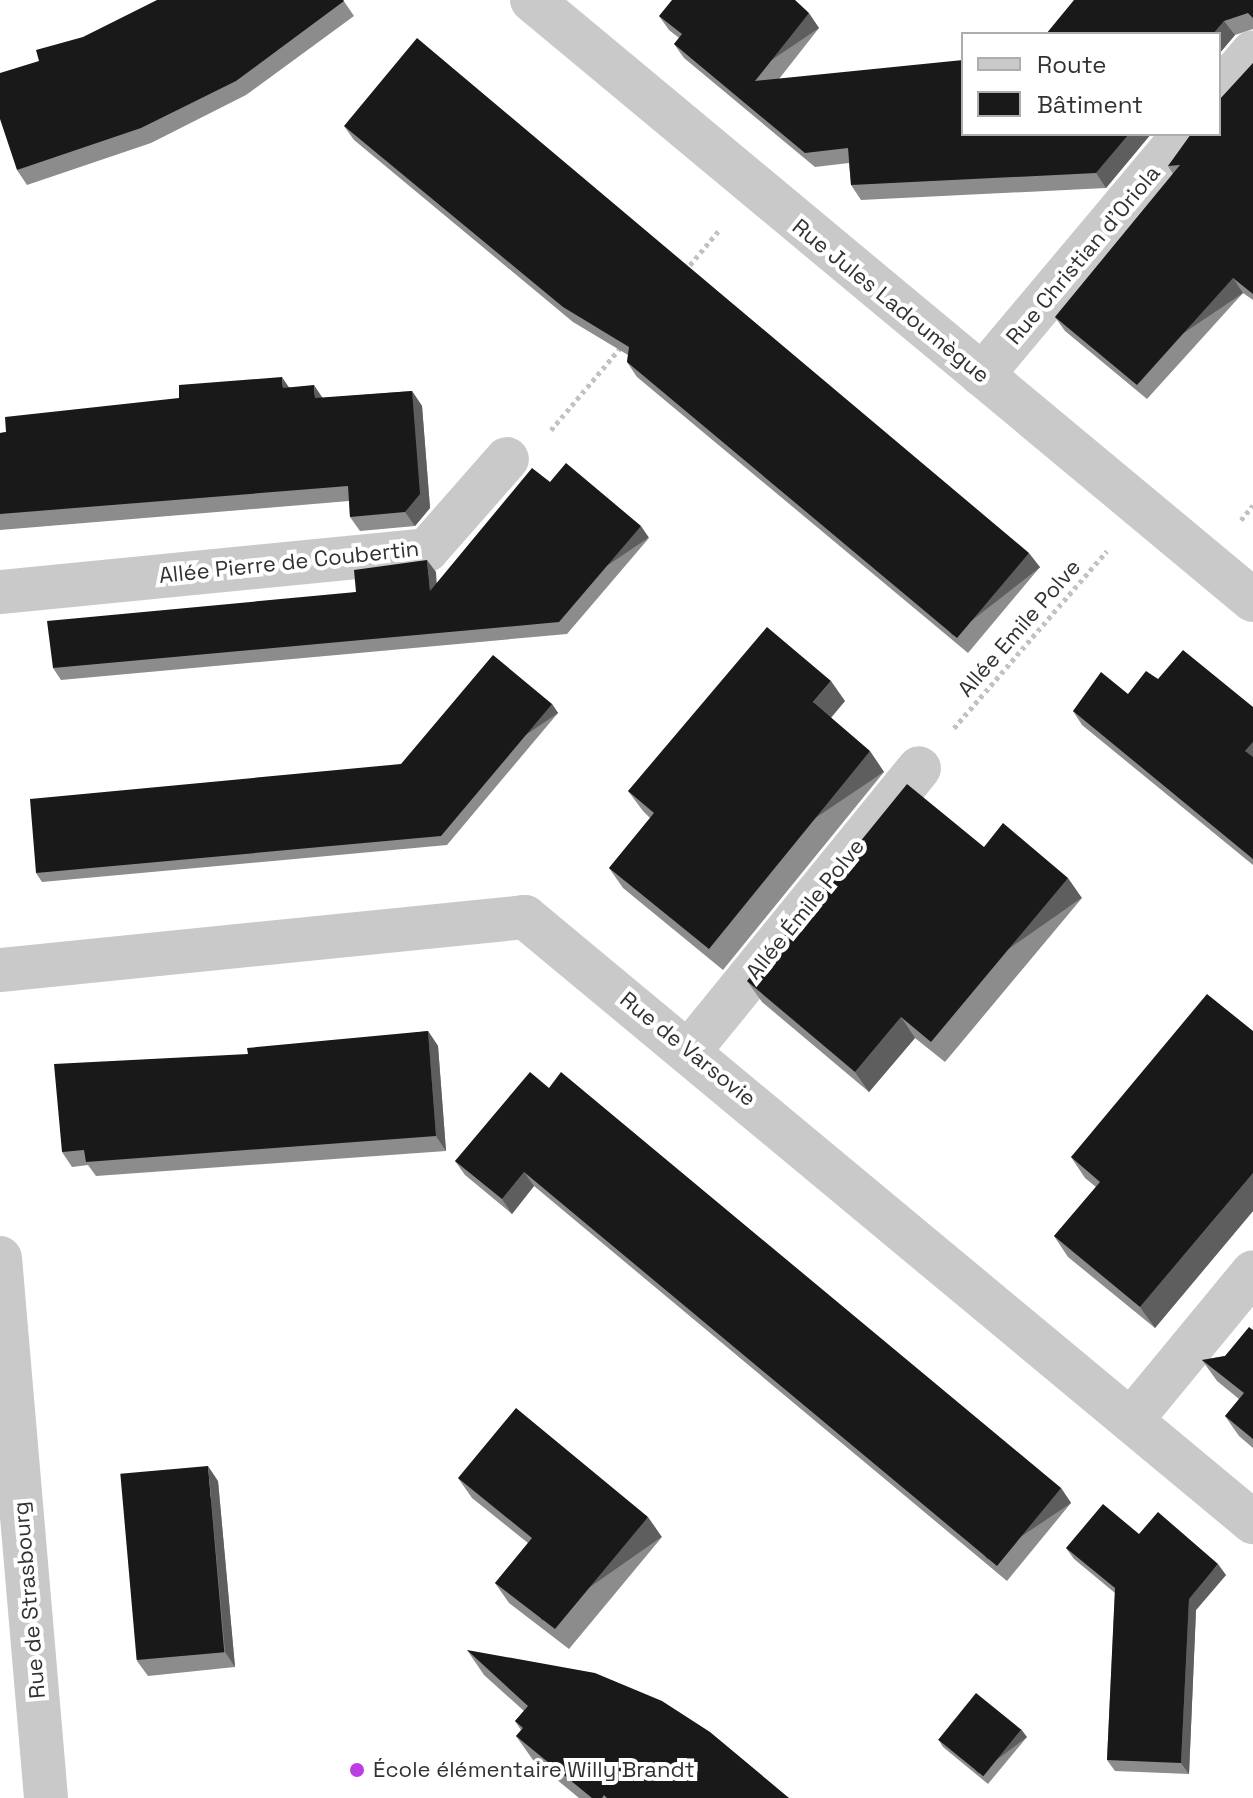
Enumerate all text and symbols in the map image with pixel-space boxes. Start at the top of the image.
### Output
legend [961,32,1221,136]
text: Route [1037,49,1106,80]
text: Bâtiment [1037,89,1143,120]
street label: Rue Christian d'Oriola [1000,160,1166,350]
street label: Rue Jules Ladoumègue [787,213,995,389]
street label: Allée Pierre de Coubertin [158,535,420,589]
street label: Allée Emile Polve [952,554,1086,702]
street label: Allée Émile Polve [740,833,870,985]
street label: Rue de Varsovie [615,986,761,1112]
street label: Rue de Strasbourg [7,1500,51,1700]
place label: École élémentaire Willy Brandt [373,1757,695,1783]
marker: École élémentaire Willy Brandt [348,1761,366,1779]

